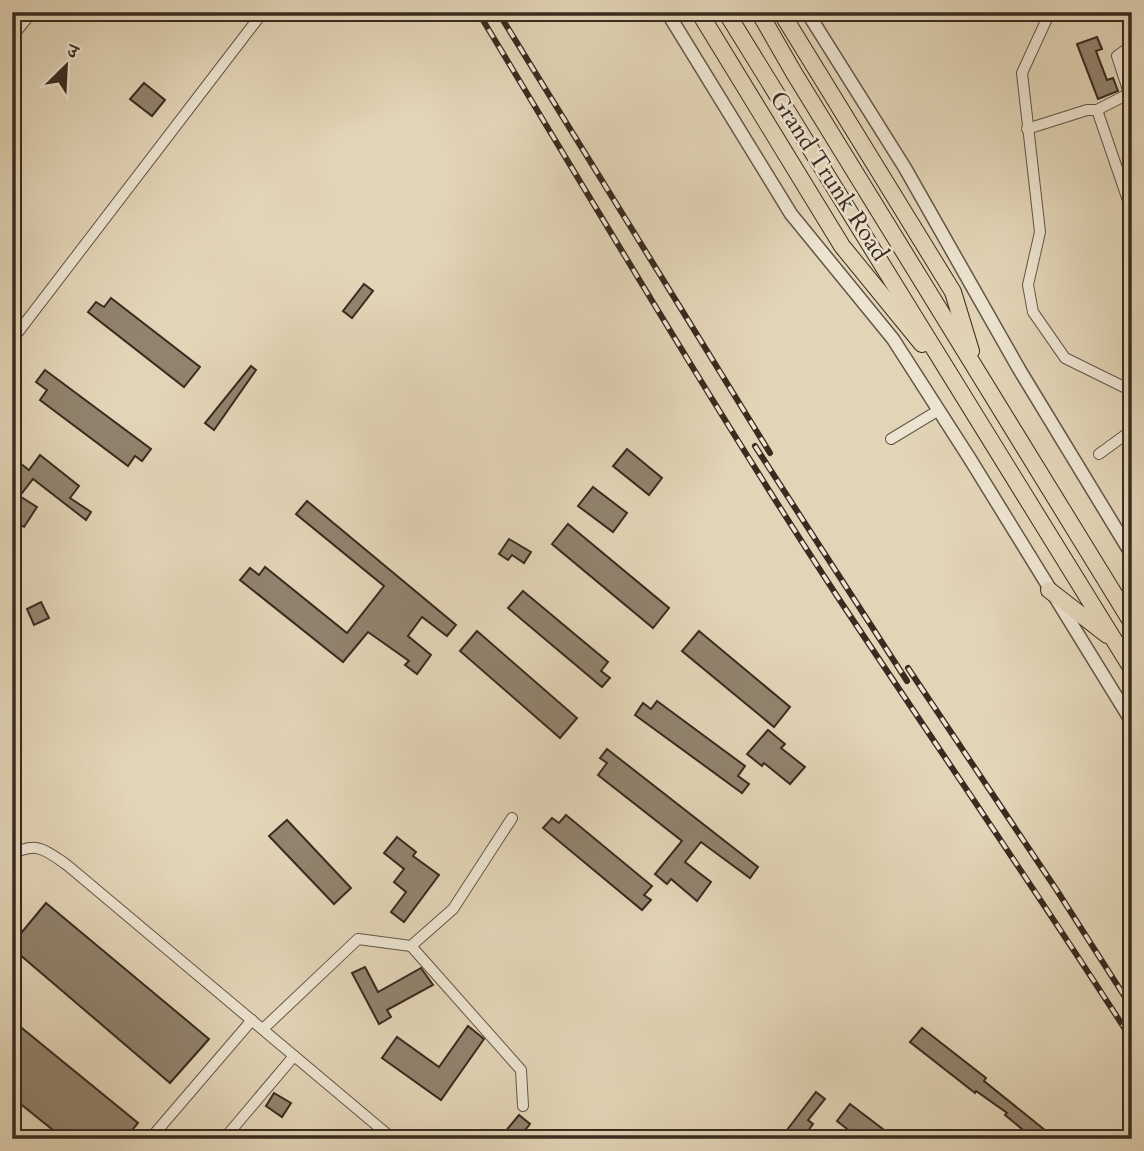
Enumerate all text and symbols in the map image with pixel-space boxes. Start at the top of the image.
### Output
north arrow [32,32,102,102]
text: उ [61,37,83,66]
street label: Grand Trunk Road [762,85,896,267]

